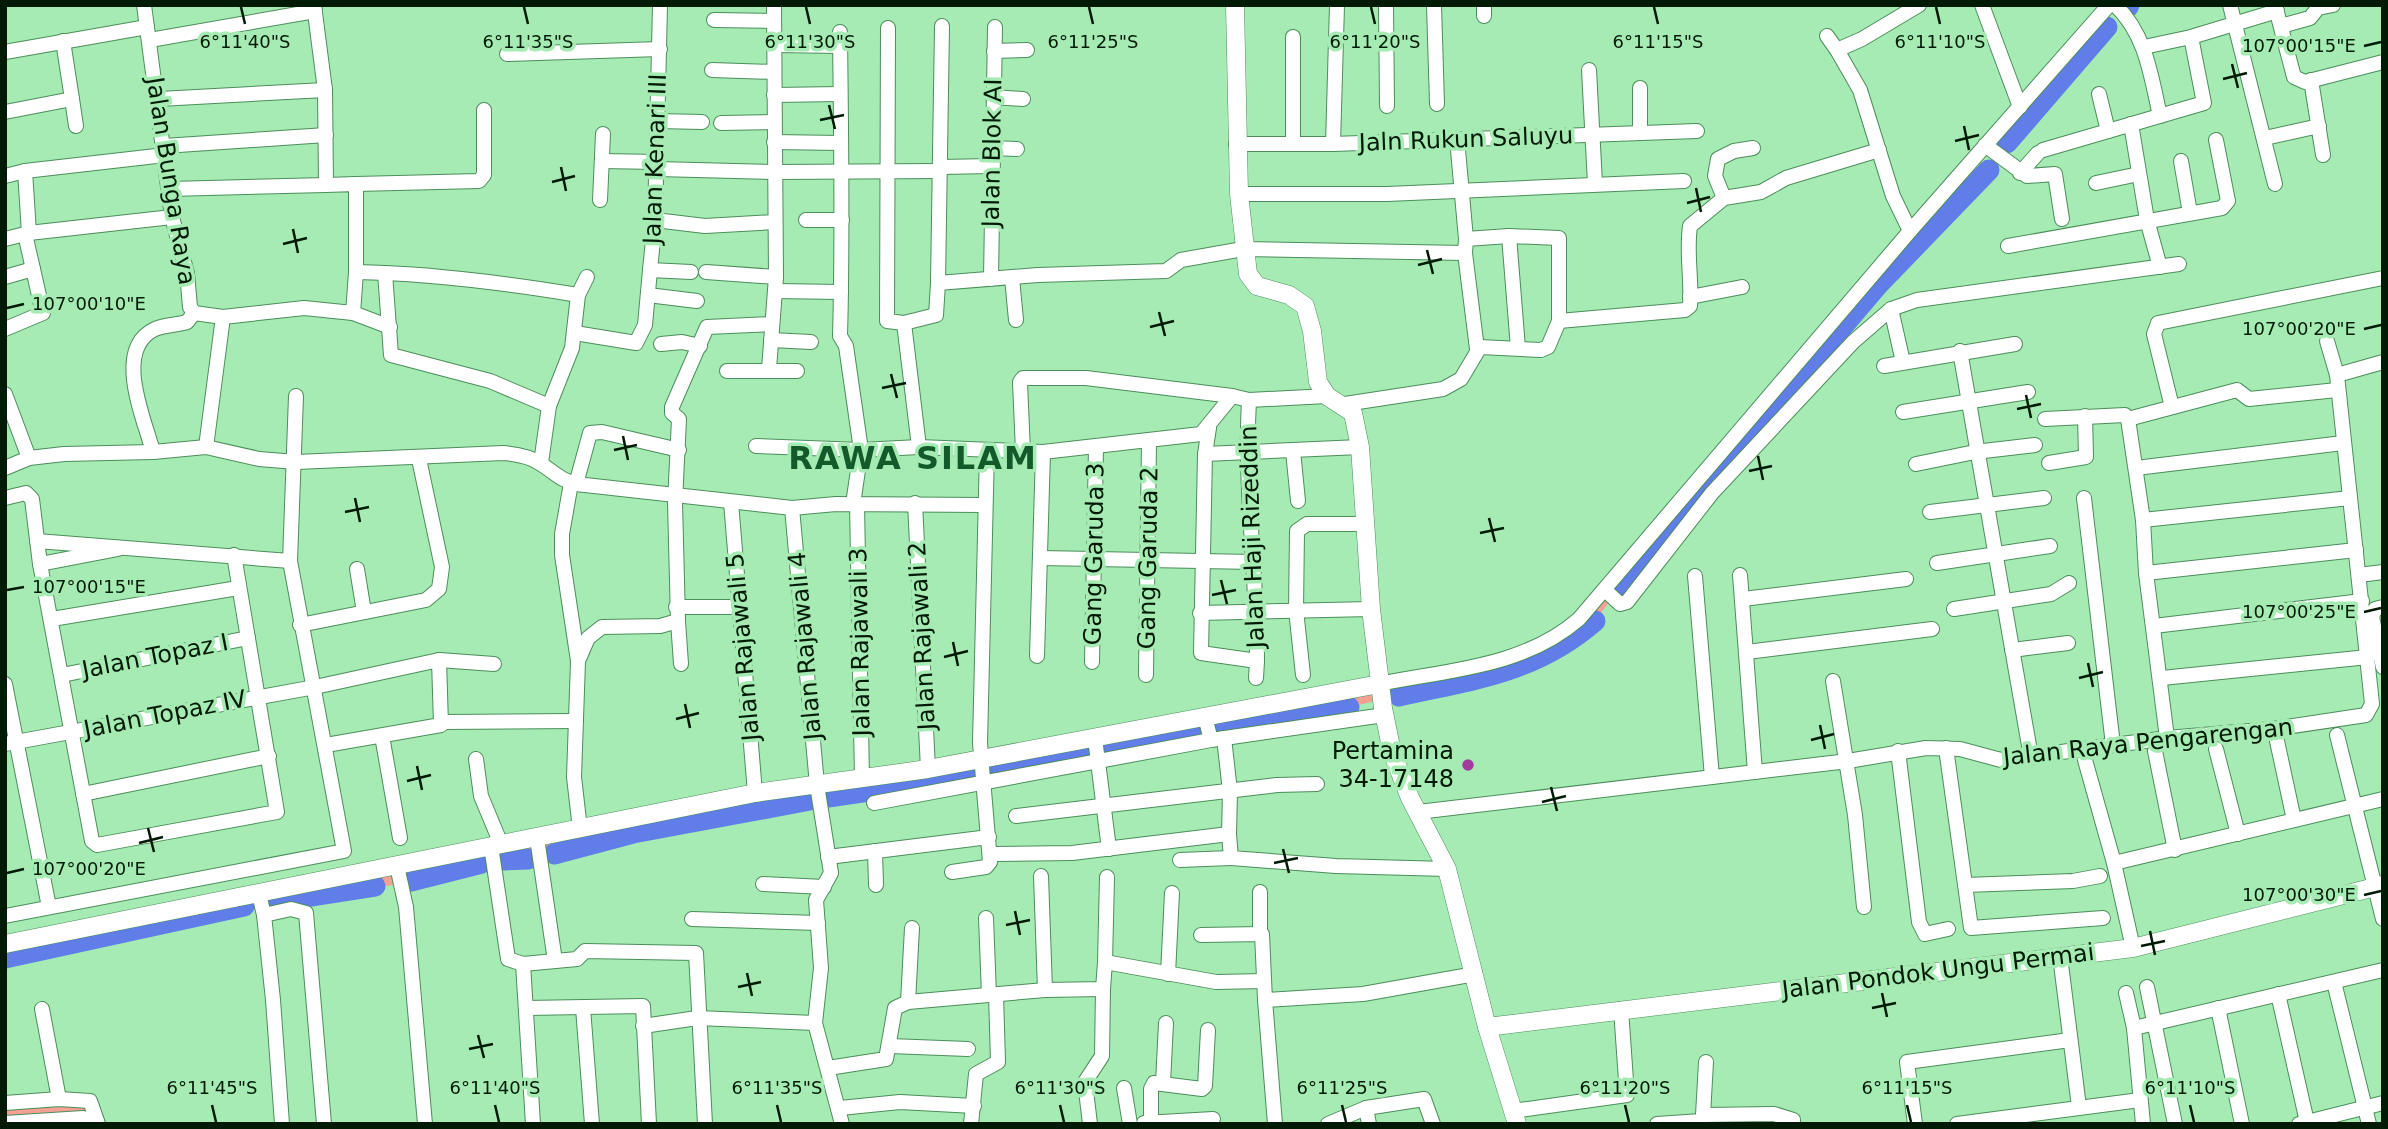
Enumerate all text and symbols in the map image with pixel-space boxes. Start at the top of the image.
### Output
text: 6°11'40"S [200,31,290,52]
text: 6°11'35"S [483,31,573,52]
text: 6°11'30"S [765,31,855,52]
text: 6°11'25"S [1048,31,1138,52]
text: 6°11'20"S [1330,31,1420,52]
text: 6°11'15"S [1613,31,1703,52]
text: 6°11'10"S [1895,31,1985,52]
text: 107°00'15"E [2242,35,2356,56]
street label: Jalan Bunga Raya [140,73,201,287]
street label: Jalan Kenari III [638,73,672,247]
street label: Jalan Blok AI [977,78,1007,230]
street label: Jaln Rukun Saluyu [1356,121,1574,157]
text: 107°00'10"E [32,293,146,314]
text: 107°00'20"E [2242,318,2356,339]
street label: Jalan Haji Rizeddin [1234,425,1270,651]
district label: RAWA SILAM [788,439,1038,477]
street label: Gang Garuda 3 [1078,462,1110,646]
street label: Gang Garuda 2 [1132,466,1164,650]
street label: Jalan Rajawali 2 [903,541,941,733]
street label: Jalan Rajawali 3 [844,547,876,739]
street label: Jalan Rajawali 4 [783,551,827,743]
street label: Jalan Rajawali 5 [721,552,765,744]
text: 107°00'15"E [32,576,146,597]
text: 107°00'25"E [2242,601,2356,622]
street label: Jalan Topaz I [77,628,231,684]
street label: Jalan Topaz IV [79,684,249,744]
street label: Jalan Raya Pengarengan [2000,713,2294,771]
place label: Pertamina 34-17148 [1332,737,1454,793]
marker: Pertamina 34-17148 [1460,757,1476,773]
text: 107°00'20"E [32,858,146,879]
text: 107°00'30"E [2242,884,2356,905]
street label: Jalan Pondok Ungu Permai [1778,938,2096,1004]
text: 6°11'45"S [167,1077,257,1098]
text: 6°11'40"S [450,1077,540,1098]
text: 6°11'35"S [732,1077,822,1098]
text: 6°11'30"S [1015,1077,1105,1098]
text: 6°11'25"S [1297,1077,1387,1098]
text: 6°11'20"S [1580,1077,1670,1098]
text: 6°11'15"S [1862,1077,1952,1098]
text: 6°11'10"S [2145,1077,2235,1098]

